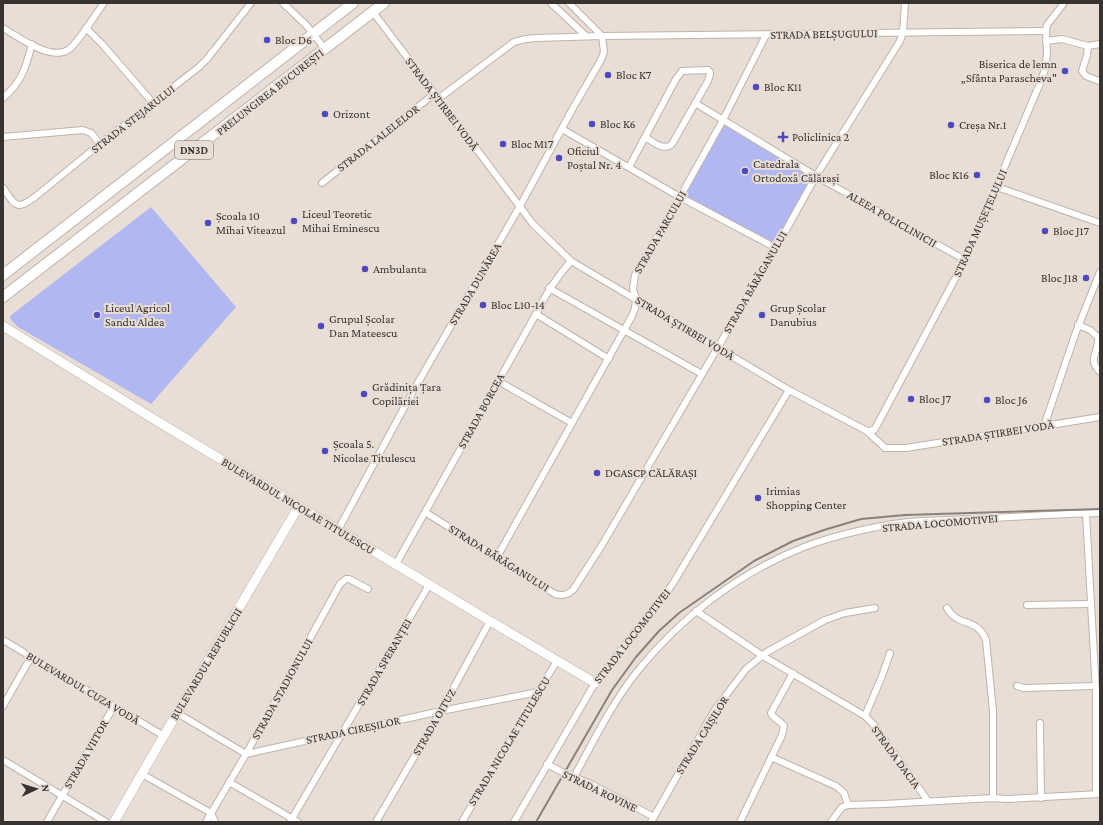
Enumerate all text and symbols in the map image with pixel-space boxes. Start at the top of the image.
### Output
street label: STRADA BELȘUGULUI [770,26,878,43]
place label: Bloc D6 [275,33,312,47]
marker: Bloc D6 [262,35,272,45]
street label: PRELUNGIREA BUCUREȘTI [214,46,327,139]
street label: STRADA ȘTIRBEI VODĂ [402,55,482,154]
place label: Biserica de lemn „Sfânta Parascheva" [961,57,1058,85]
marker: Biserica de lemn „Sfânta Parascheva" [1060,66,1070,76]
place label: Bloc K7 [616,68,652,82]
marker: Bloc K7 [603,70,613,80]
place label: Bloc K11 [764,80,802,94]
street label: STRADA STEJARULUI [88,82,178,156]
marker: Bloc K11 [751,82,761,92]
street label: STRADA LALELELOR [334,101,422,174]
place label: Orizont [333,107,371,121]
marker: Orizont [320,109,330,119]
place label: Bloc K6 [600,117,636,131]
place label: Creșa Nr.1 [959,118,1007,133]
marker: Bloc K6 [587,119,597,129]
marker: Creșa Nr.1 [946,120,956,130]
place label: Policlinica 2 [792,130,850,144]
marker: Policlinica 2 [777,131,789,143]
place label: Bloc M17 [511,137,554,151]
marker: Bloc M17 [498,139,508,149]
road number: DN3D [175,141,213,159]
place label: Oficiul Poștal Nr. 4 [567,144,621,173]
marker: Oficiul Poștal Nr. 4 [554,153,564,163]
place label: Catedrala Ortodoxă Călărași [753,157,839,186]
marker: Catedrala Ortodoxă Călărași [740,166,750,176]
street label: STRADA MUȘEȚELULUI [950,167,1011,279]
place label: Bloc K16 [929,168,969,182]
marker: Bloc K16 [972,170,982,180]
street label: STRADA PARCULUI [631,188,690,276]
street label: ALEEA POLICLINICII [845,188,940,251]
place label: Liceul Teoretic Mihai Eminescu [302,207,380,235]
place label: Școala 10 Mihai Viteazul [216,209,286,237]
marker: Liceul Teoretic Mihai Eminescu [289,216,299,226]
marker: Școala 10 Mihai Viteazul [203,218,213,228]
place label: Bloc J17 [1053,224,1089,238]
marker: Bloc J17 [1040,226,1050,236]
street label: STRADA BĂRĂGANULUI [720,228,790,336]
street label: STRADA DUNĂREA [446,240,504,328]
place label: Ambulanta [373,262,427,276]
marker: Ambulanta [360,264,370,274]
place label: Bloc J18 [1041,271,1078,285]
marker: Bloc J18 [1081,273,1091,283]
street label: STRADA ȘTIRBEI VODĂ [632,293,737,364]
place label: Bloc L10-14 [491,298,545,312]
marker: Bloc L10-14 [478,300,488,310]
place label: Liceul Agricol Sandu Aldea [105,301,170,329]
place label: Grup Școlar Danubius [770,301,827,329]
marker: Liceul Agricol Sandu Aldea [92,310,102,320]
marker: Grup Școlar Danubius [757,310,767,320]
place label: Grupul Școlar Dan Mateescu [329,312,398,340]
marker: Grupul Școlar Dan Mateescu [316,321,326,331]
street label: STRADA BORCEA [455,371,508,451]
place label: Grădinița Țara Copilăriei [372,380,442,408]
marker: Grădinița Țara Copilăriei [359,389,369,399]
place label: Bloc J7 [919,392,952,406]
place label: Bloc J6 [995,393,1028,407]
marker: Bloc J7 [906,394,916,404]
marker: Bloc J6 [982,395,992,405]
street label: STRADA ȘTIRBEI VODĂ [941,417,1055,450]
place label: Școala 5. Nicolae Titulescu [333,437,416,465]
marker: Școala 5. Nicolae Titulescu [320,446,330,456]
street label: BULEVARDUL NICOLAE TITULESCU [219,455,377,557]
place label: DGASCP CĂLĂRAȘI [605,466,698,481]
marker: DGASCP CĂLĂRAȘI [592,468,602,478]
place label: Irimias Shopping Center [766,484,847,512]
marker: Irimias Shopping Center [753,493,763,503]
street label: STRADA LOCOMOTIVEI [881,511,999,535]
street label: STRADA BĂRĂGANULUI [446,521,552,595]
street label: STRADA LOCOMOTIVEI [591,586,674,686]
street label: BULEVARDUL REPUBLICII [167,605,245,722]
street label: STRADA SPERANȚEI [353,616,416,708]
street label: STRADA STADIONULUI [248,636,316,742]
street label: BULEVARDUL CUZA VODĂ [24,648,143,728]
street label: STRADA NICOLAE TITULESCU [465,674,553,808]
street label: STRADA OITUZ [409,686,459,758]
street label: STRADA CAIȘILOR [672,693,733,777]
street label: STRADA CIREȘILOR [305,713,402,748]
street label: STRADA VIITOR [61,717,112,791]
street label: STRADA DACIA [868,723,924,791]
street label: STRADA ROVINE [560,767,640,815]
north arrow [16,769,56,809]
text: N [40,784,52,793]

